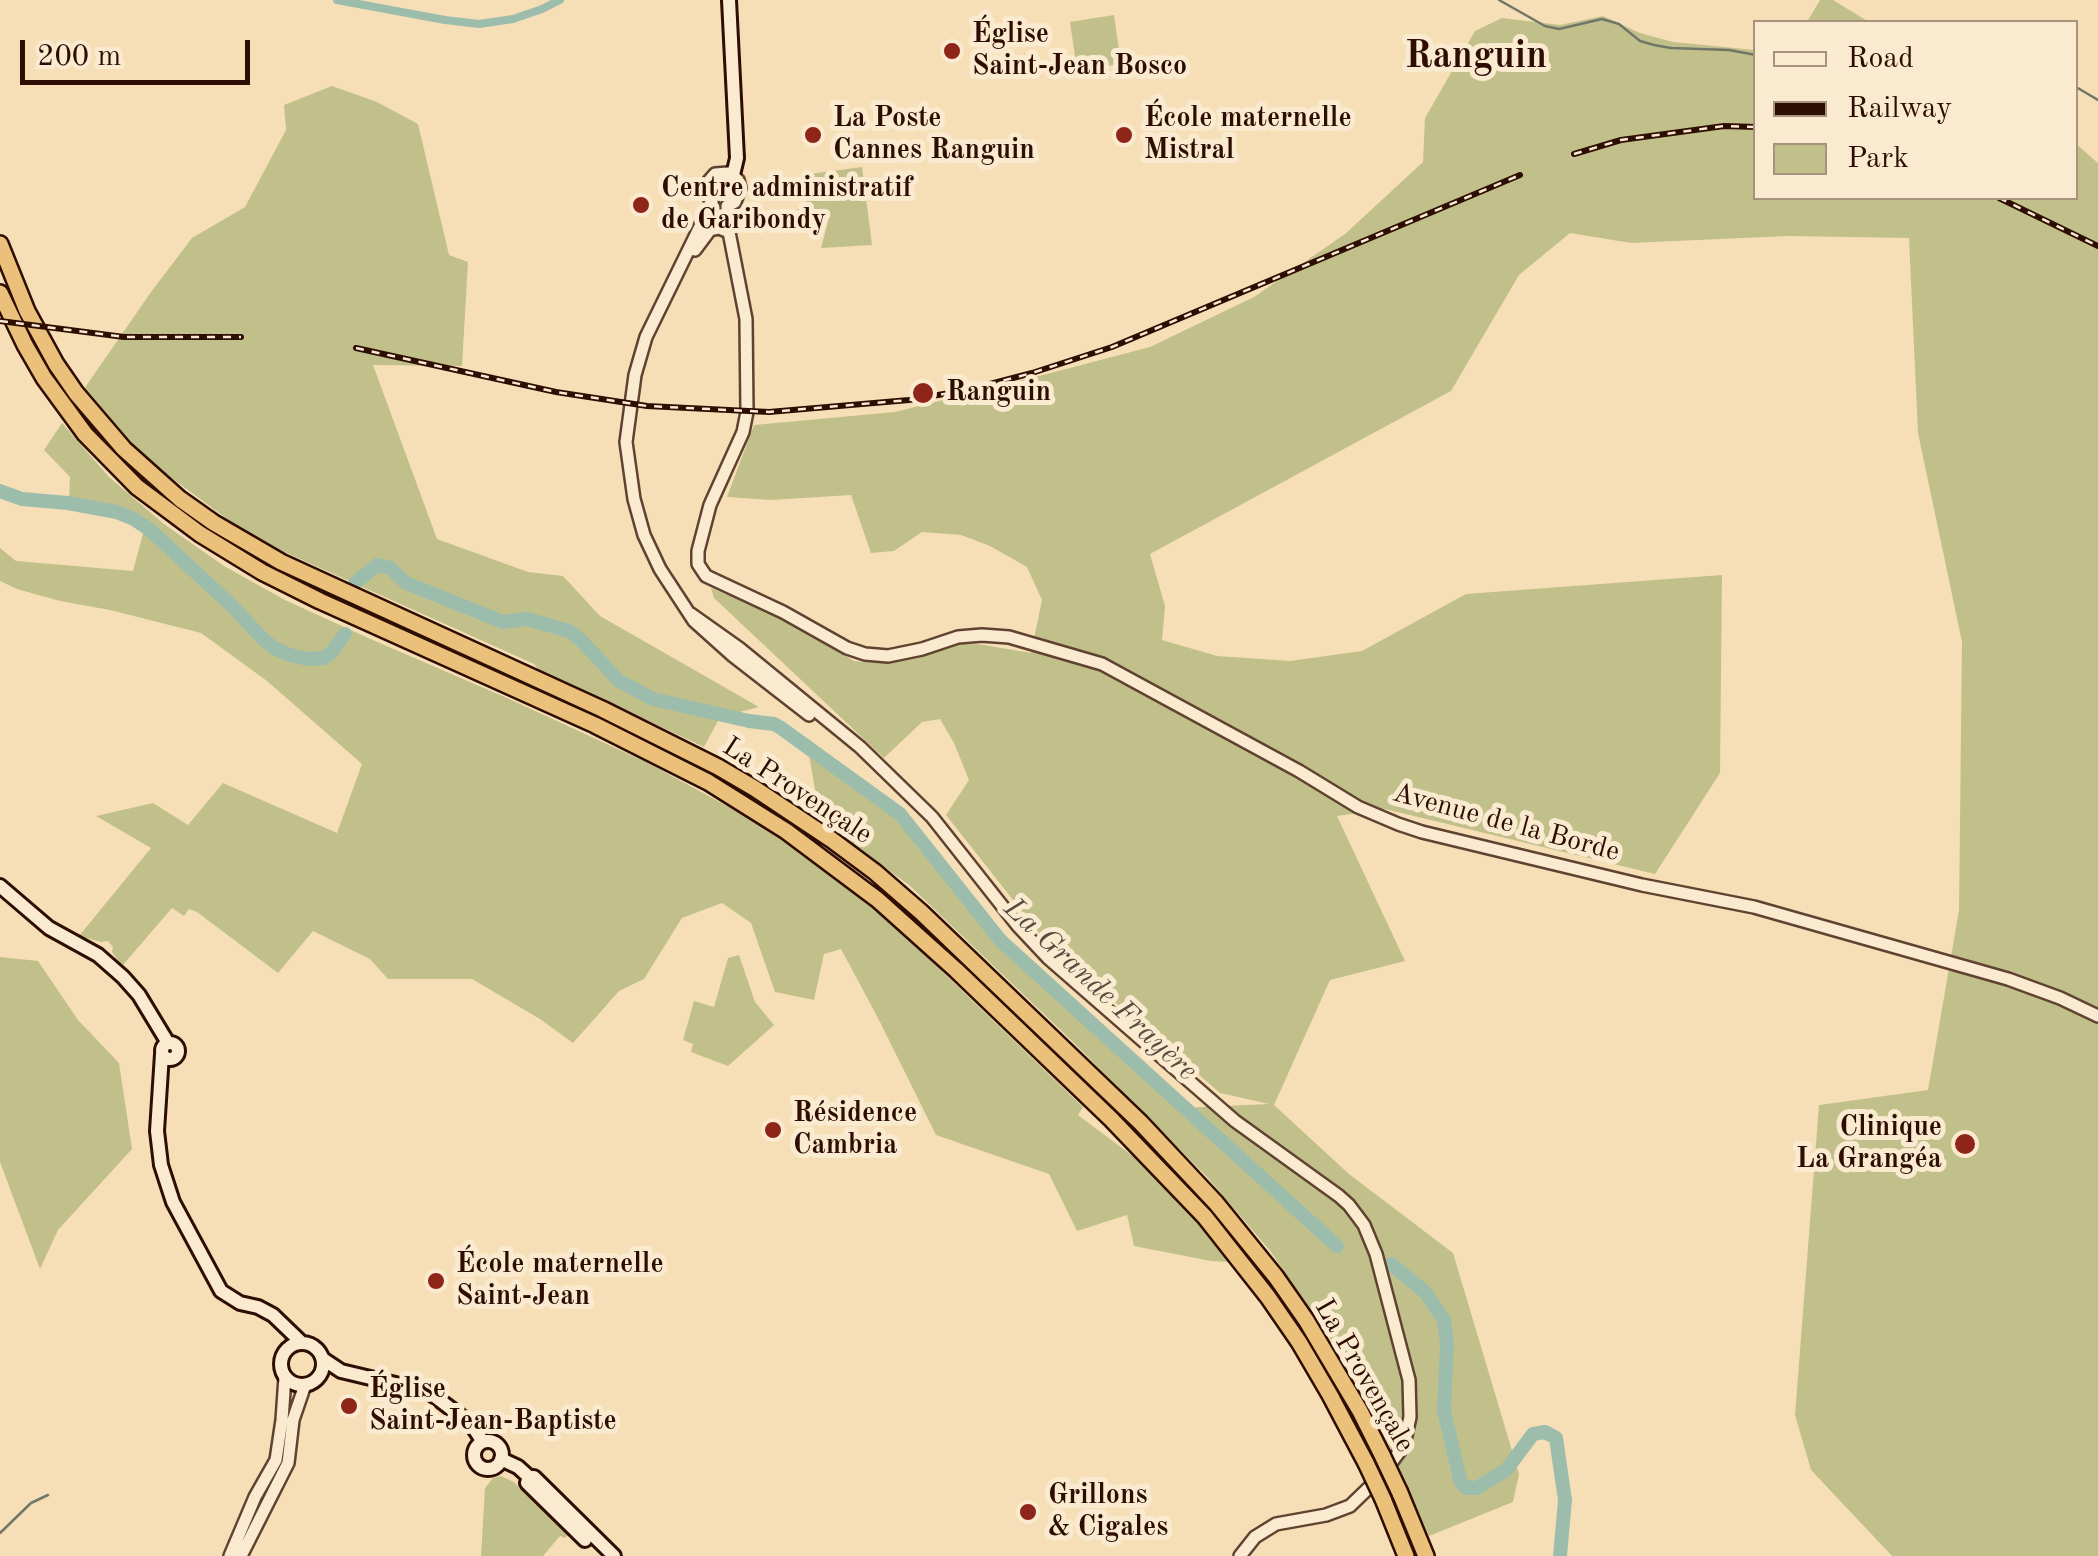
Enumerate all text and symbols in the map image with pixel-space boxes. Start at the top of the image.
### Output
place label: Église Saint-Jean Bosco [972,18,1187,84]
scale bar [25,20,255,82]
legend [1753,20,2078,200]
district label: Ranguin [1405,34,1547,80]
marker: Église Saint-Jean Bosco [941,40,963,62]
text: 200 m [37,42,121,72]
text: Road [1847,44,1914,74]
text: Railway [1847,94,1952,124]
place label: La Poste Cannes Ranguin [833,102,1035,168]
place label: École maternelle Mistral [1144,102,1352,168]
marker: La Poste Cannes Ranguin [802,124,824,146]
marker: École maternelle Mistral [1113,124,1135,146]
text: Park [1847,144,1909,174]
place label: Centre administratif de Garibondy [661,172,912,238]
marker: Centre administratif de Garibondy [630,194,652,216]
place label: Ranguin [946,376,1051,410]
marker: Ranguin [910,380,936,406]
street label: La Provençale [716,730,878,852]
street label: Avenue de la Borde [1389,777,1623,869]
water label: La Grande Frayère [996,891,1204,1089]
place label: Résidence Cambria [793,1097,917,1163]
place label: Clinique La Grangéa [1796,1111,1942,1177]
marker: Résidence Cambria [762,1119,784,1141]
marker: Clinique La Grangéa [1952,1131,1978,1157]
place label: École maternelle Saint-Jean [456,1248,664,1314]
marker: École maternelle Saint-Jean [425,1270,447,1292]
street label: La Provençale [1307,1293,1421,1459]
place label: Église Saint-Jean-Baptiste [369,1373,617,1439]
marker: Église Saint-Jean-Baptiste [338,1395,360,1417]
place label: Grillons & Cigales [1048,1479,1168,1545]
marker: Grillons & Cigales [1017,1501,1039,1523]

